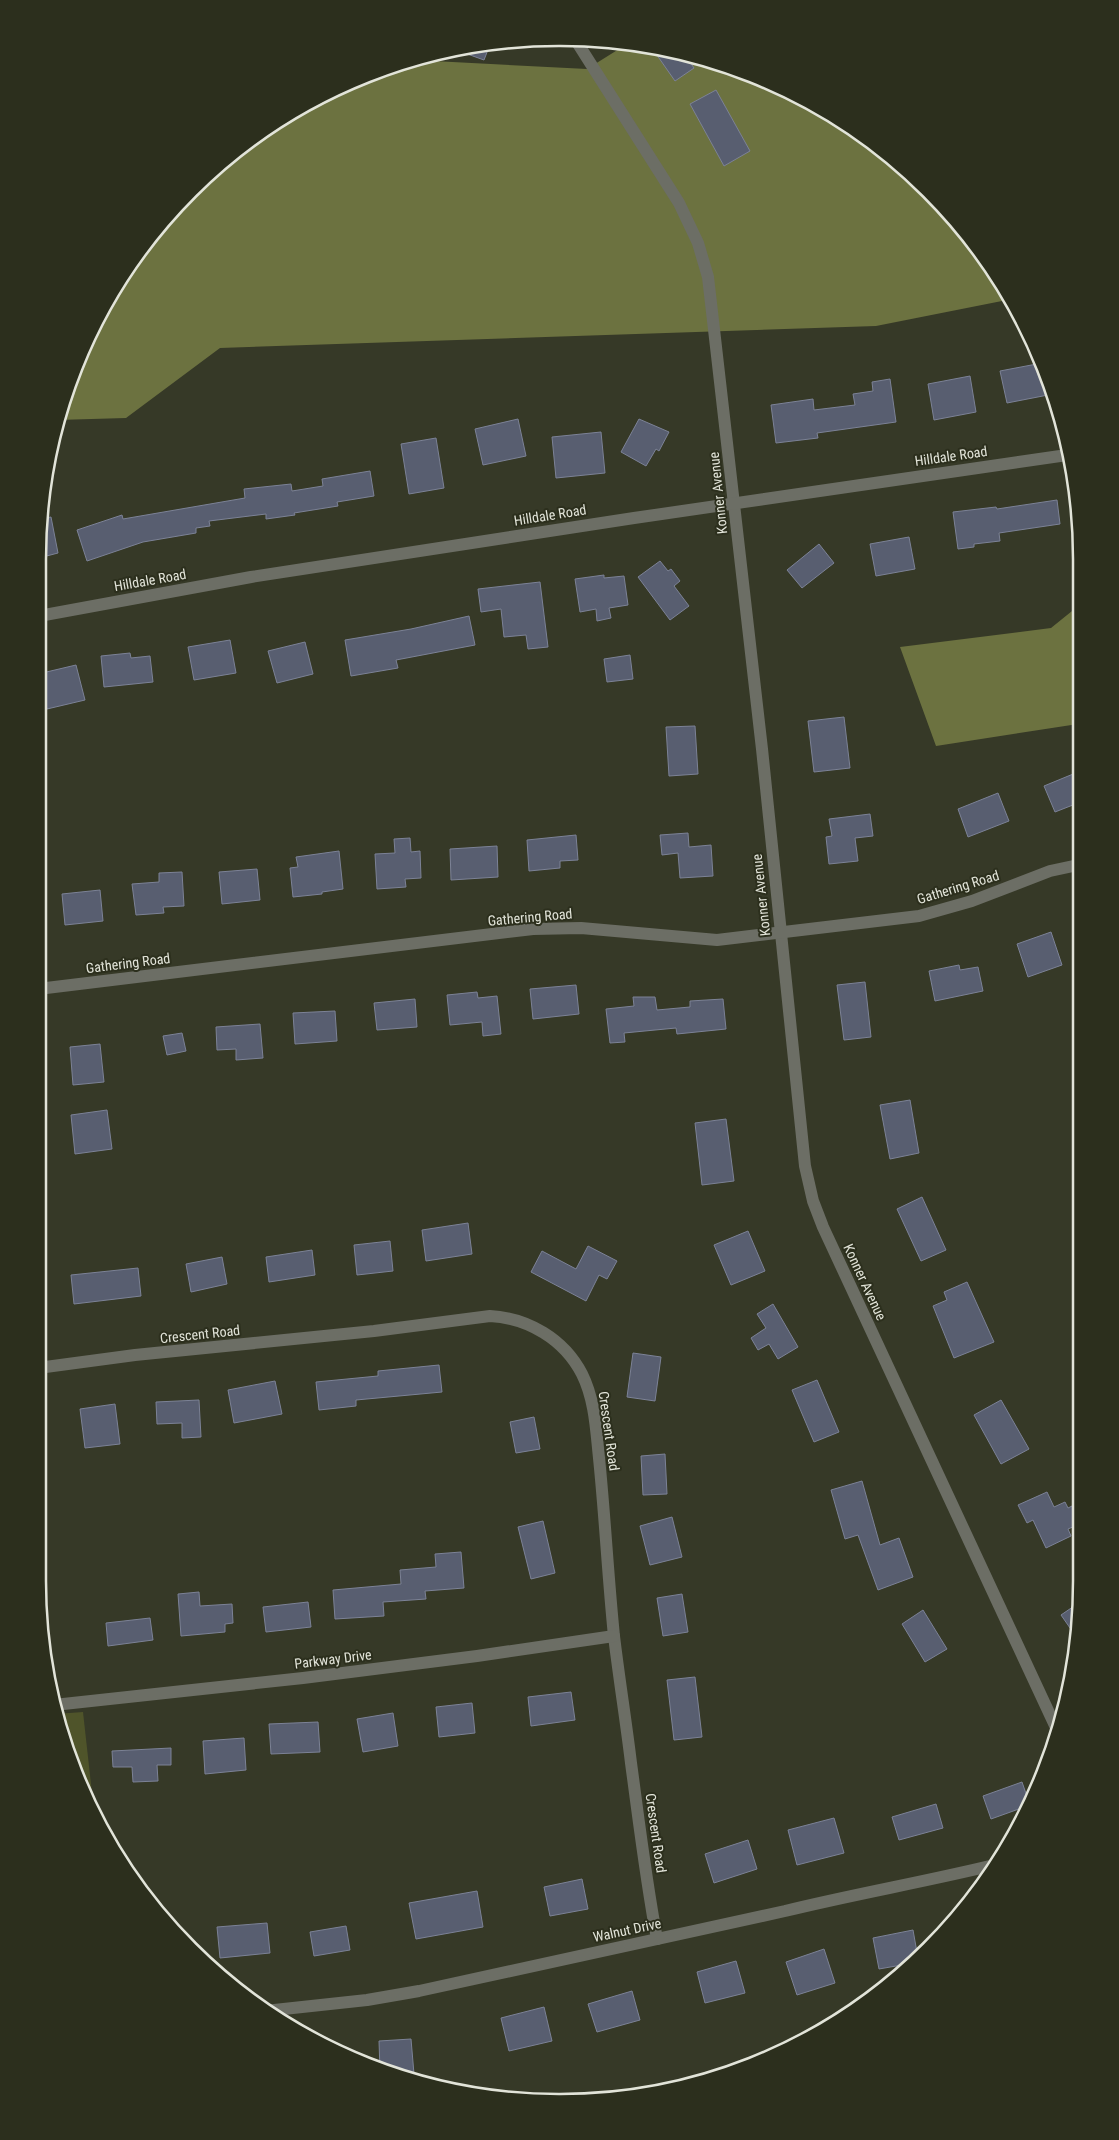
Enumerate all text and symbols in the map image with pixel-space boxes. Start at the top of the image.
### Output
street label: Hilldale Road [914,443,988,469]
street label: Konner Avenue [706,451,730,535]
street label: Hilldale Road [513,501,587,529]
street label: Hilldale Road [113,566,187,594]
street label: Konner Avenue [749,853,773,937]
street label: Gathering Road [915,867,1001,907]
street label: Gathering Road [487,905,573,929]
street label: Gathering Road [85,950,171,976]
street label: Konner Avenue [840,1241,890,1323]
street label: Crescent Road [159,1322,241,1346]
street label: Crescent Road [595,1390,623,1472]
street label: Parkway Drive [293,1646,373,1672]
street label: Crescent Road [642,1792,670,1874]
street label: Walnut Drive [591,1915,663,1945]

